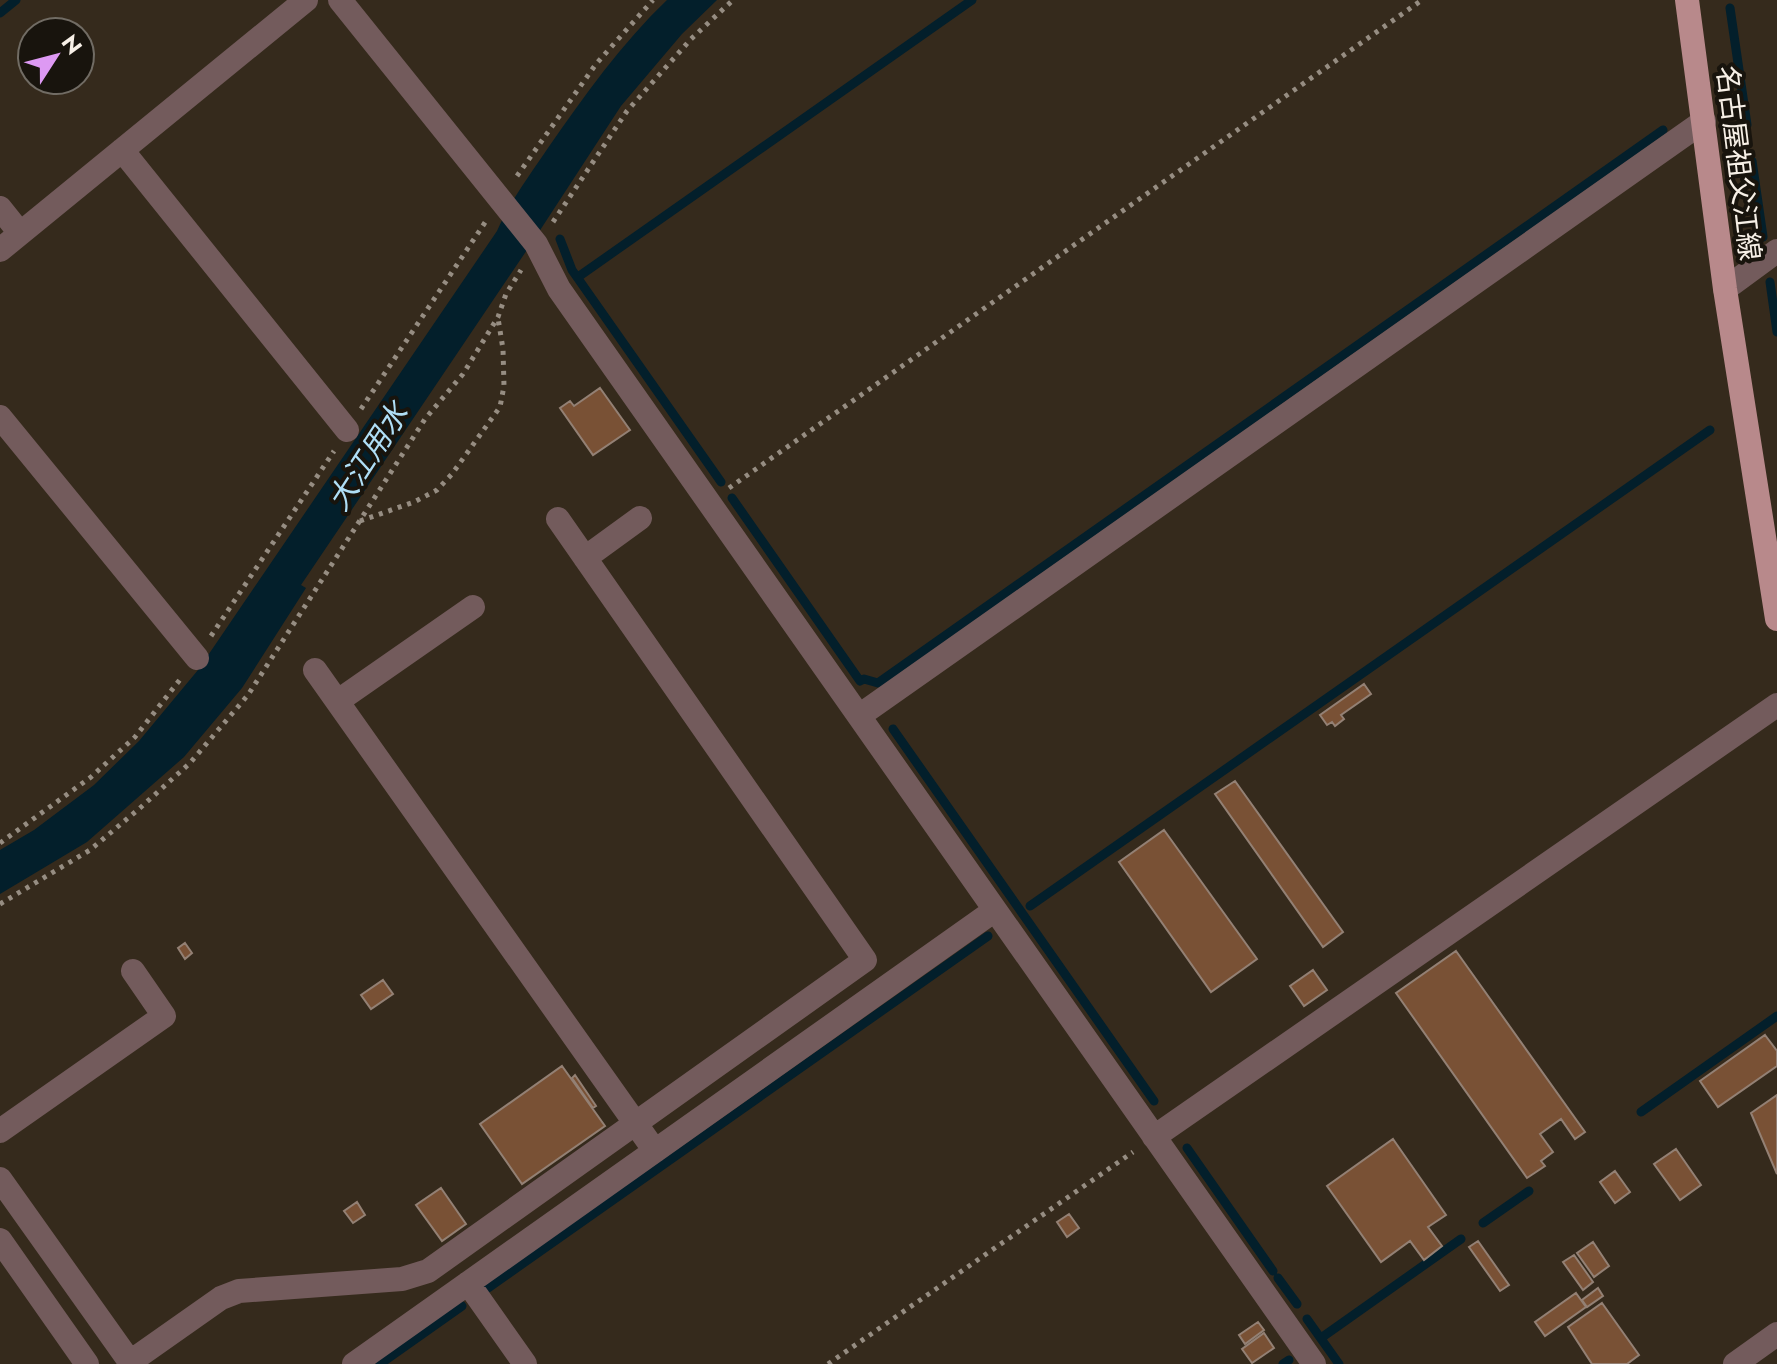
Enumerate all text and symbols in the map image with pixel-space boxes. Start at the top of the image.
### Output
north arrow [16,16,96,96]
text: N [54,28,90,61]
street label: 名古屋祖父江線 [1706,63,1771,263]
water label: 大江用水 [317,392,420,519]

